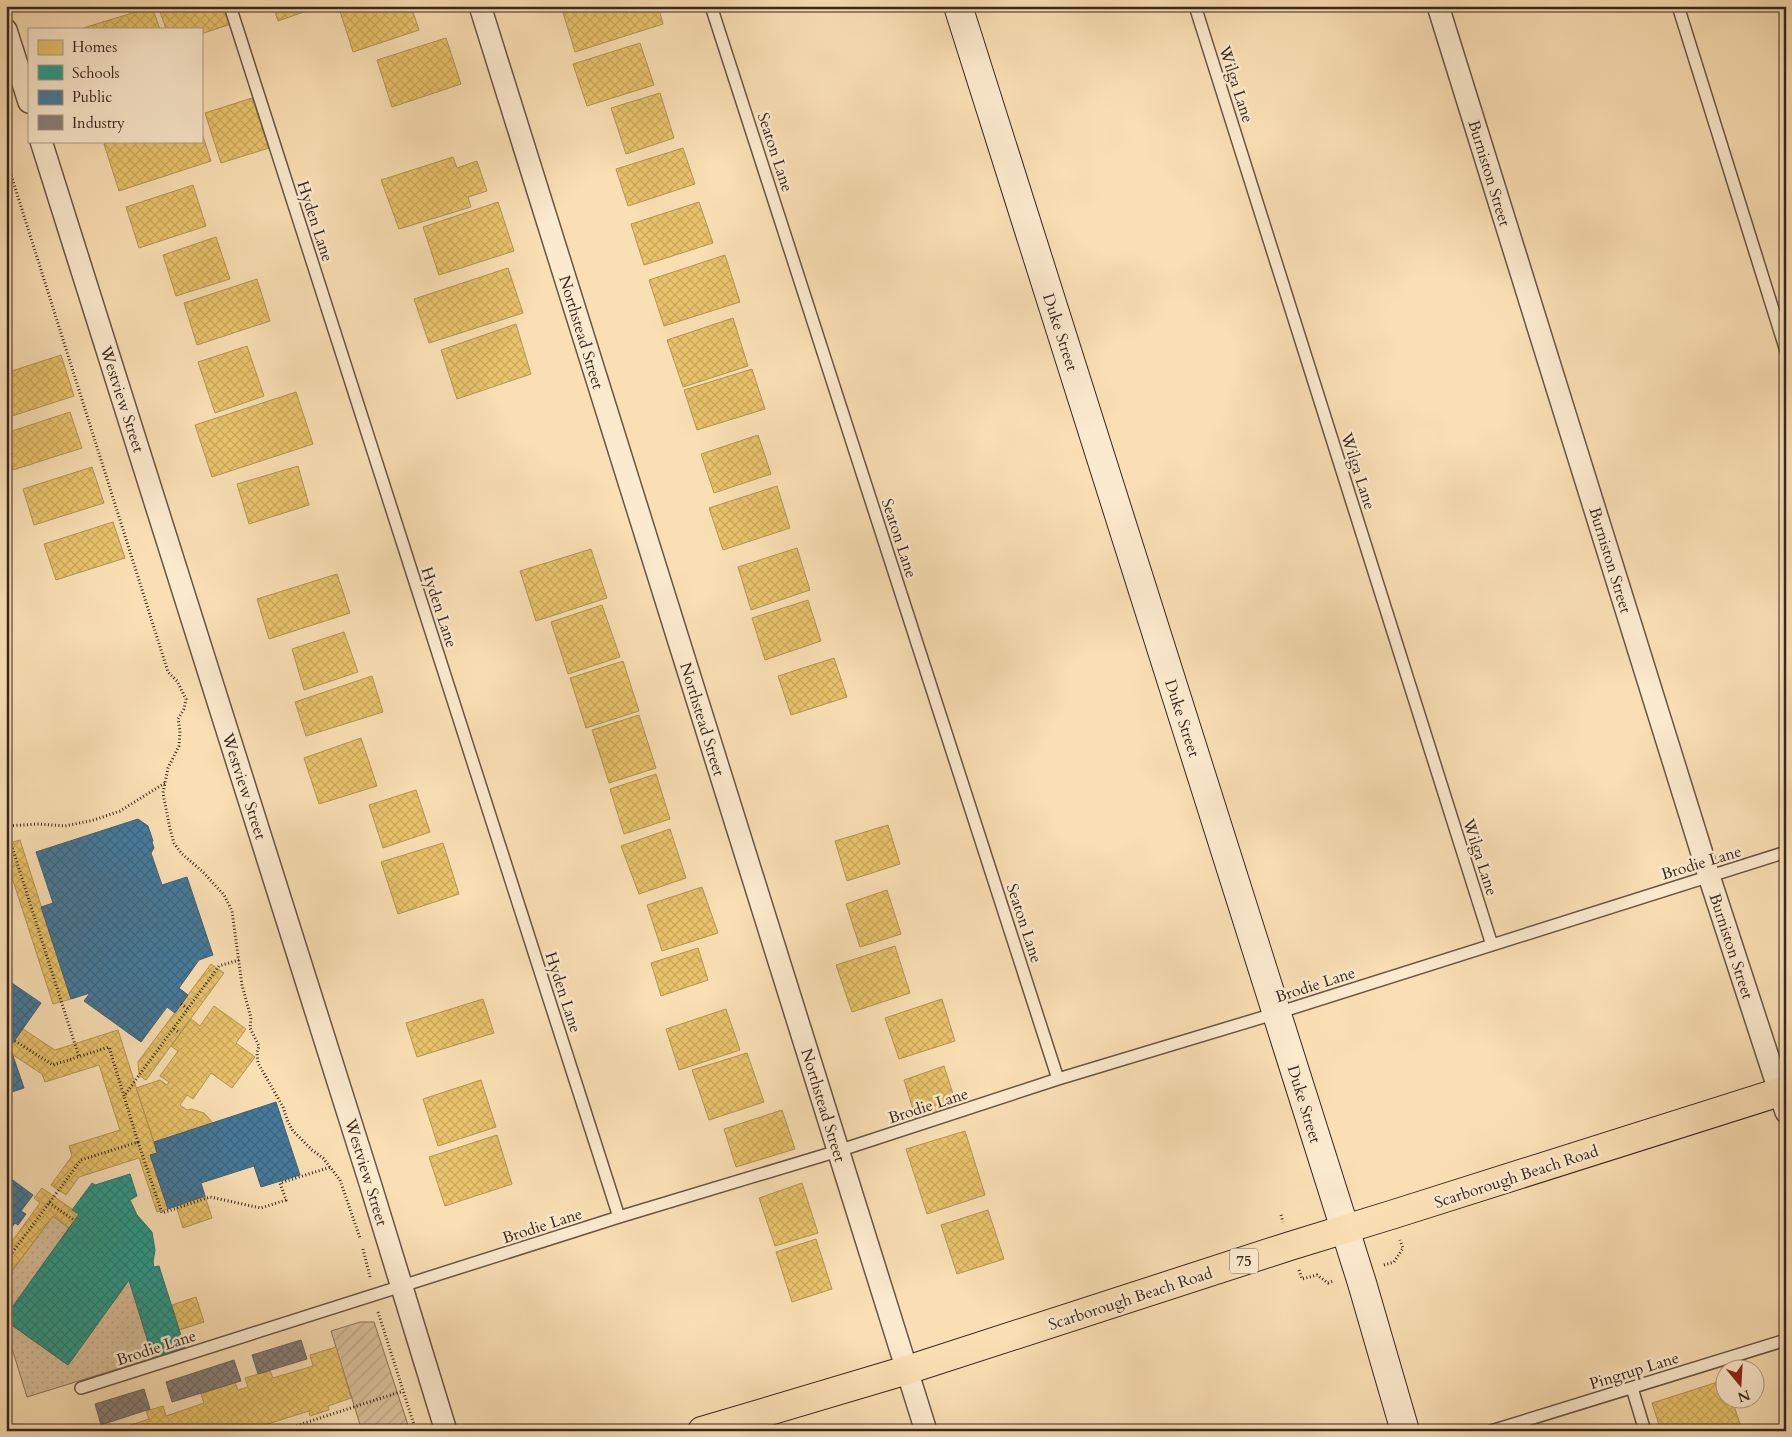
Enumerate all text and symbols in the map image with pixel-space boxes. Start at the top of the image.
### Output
legend [28,28,202,142]
text: Homes [72,37,117,57]
street label: Wilga Lane [1213,42,1259,125]
text: Schools [72,63,120,83]
text: Public [72,87,112,107]
street label: Seaton Lane [752,110,798,195]
text: Industry [72,113,125,133]
street label: Burniston Street [1462,117,1516,229]
street label: Hyden Lane [292,178,338,265]
street label: Northstead Street [553,273,609,392]
street label: Duke Street [1037,291,1083,374]
street label: Westview Street [94,342,150,455]
street label: Wilga Lane [1335,429,1381,512]
street label: Seaton Lane [876,496,922,581]
street label: Burniston Street [1583,504,1637,616]
street label: Hyden Lane [416,564,462,651]
street label: Northstead Street [674,660,730,779]
street label: Duke Street [1159,677,1205,760]
street label: Westview Street [216,729,272,842]
street label: Wilga Lane [1457,815,1503,898]
street label: Brodie Lane [1658,840,1744,886]
street label: Seaton Lane [1001,881,1047,966]
street label: Burniston Street [1704,891,1759,1002]
street label: Hyden Lane [540,949,586,1036]
street label: Brodie Lane [1272,962,1358,1008]
street label: Northstead Street [795,1046,851,1165]
street label: Duke Street [1282,1063,1326,1146]
street label: Brodie Lane [885,1083,971,1129]
street label: Westview Street [339,1115,393,1229]
street label: Scarborough Beach Road [1431,1140,1602,1214]
street label: Brodie Lane [499,1203,585,1249]
road number: 75 [1230,1248,1258,1274]
street label: Scarborough Beach Road [1045,1262,1216,1336]
street label: Brodie Lane [113,1325,199,1371]
street label: Pingrup Lane [1587,1347,1682,1395]
north arrow [1714,1360,1764,1410]
text: N [1735,1385,1753,1407]

